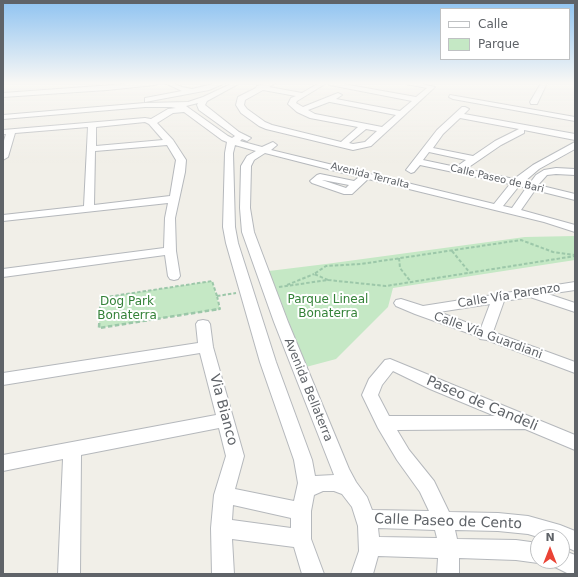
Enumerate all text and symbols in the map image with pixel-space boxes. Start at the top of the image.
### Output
legend [440,8,570,60]
text: Calle [478,17,508,31]
text: Parque [478,37,519,51]
street label: Avenida Terralta [329,160,411,192]
street label: Calle Paseo de Bari [449,162,545,196]
street label: Calle Vía Parenzo [457,281,561,311]
park label: Parque Lineal Bonaterra [288,293,368,321]
park label: Dog Park Bonaterra [97,295,157,323]
street label: Calle Vía Guardiani [432,310,544,362]
street label: Avenida Bellaterra [281,336,335,444]
street label: Via Bianco [205,372,241,448]
street label: Paseo de Candeli [424,373,540,435]
street label: Calle Paseo de Cento [374,511,522,533]
north arrow [530,529,570,569]
text: N [545,531,555,544]

